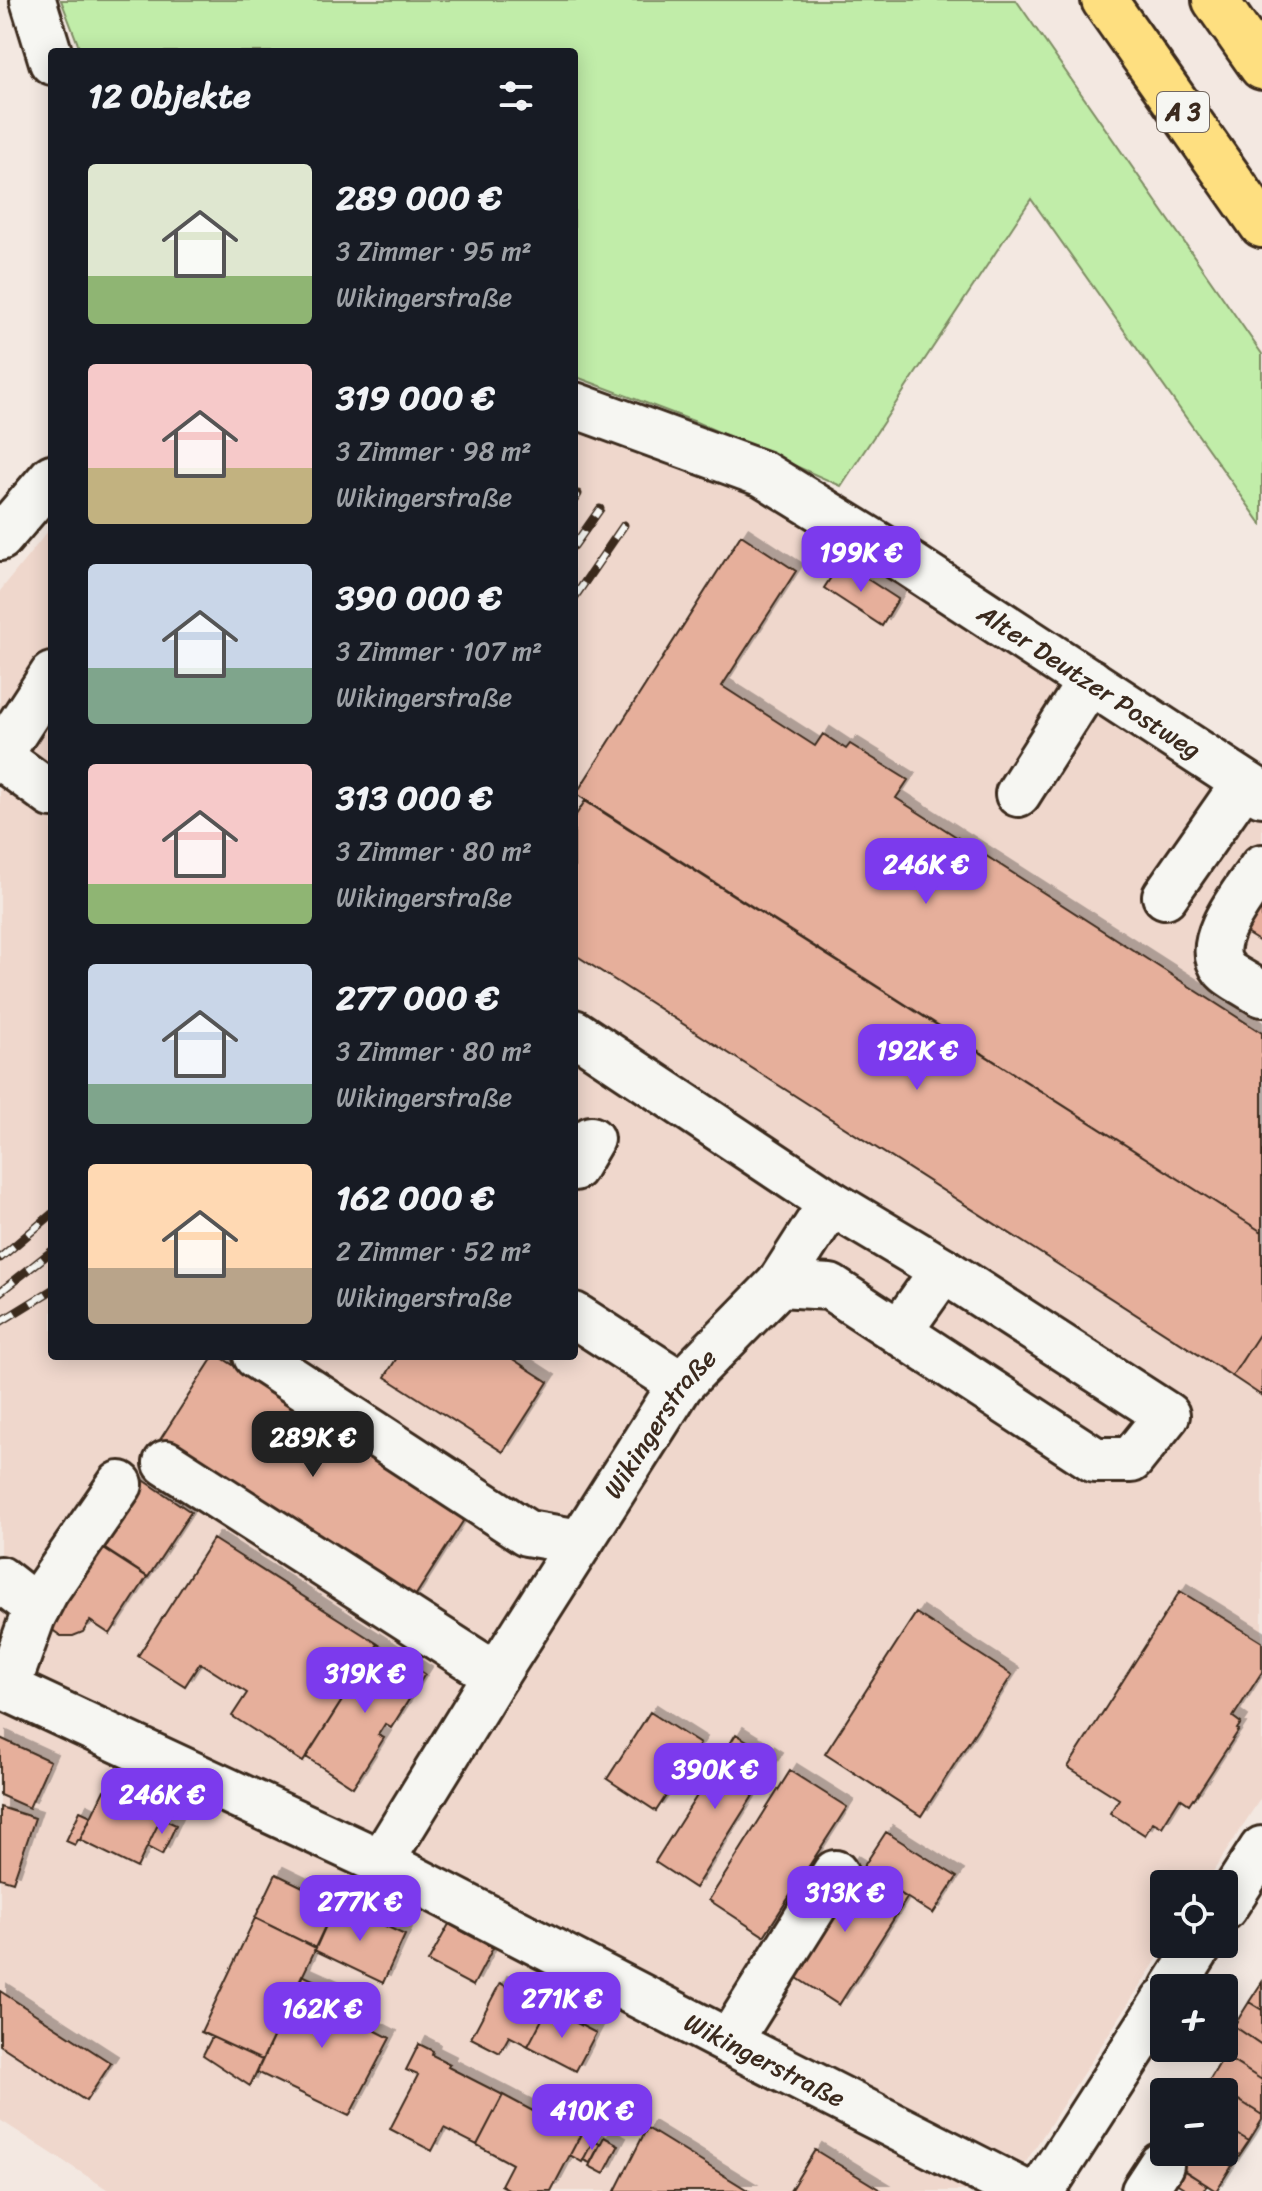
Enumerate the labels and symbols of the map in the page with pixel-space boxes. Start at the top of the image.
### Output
road number: A 3 [1157,92,1209,132]
pin: 199K € [796,526,926,594]
street label: Alter Deutzer Postweg [967,591,1211,772]
pin: 246K € [861,838,991,906]
pin: 192K € [852,1024,982,1092]
street label: Wikingerstraße [591,1337,728,1508]
pin: 289K € [248,1411,378,1479]
pin: 319K € [300,1647,430,1715]
pin: 390K € [650,1743,780,1811]
pin: 246K € [97,1768,227,1836]
pin: 313K € [780,1866,910,1934]
pin: 277K € [295,1875,425,1943]
pin: 271K € [497,1972,627,2040]
pin: 162K € [257,1982,387,2050]
street label: Wikingerstraße [676,2000,854,2121]
pin: 410K € [527,2084,657,2152]

